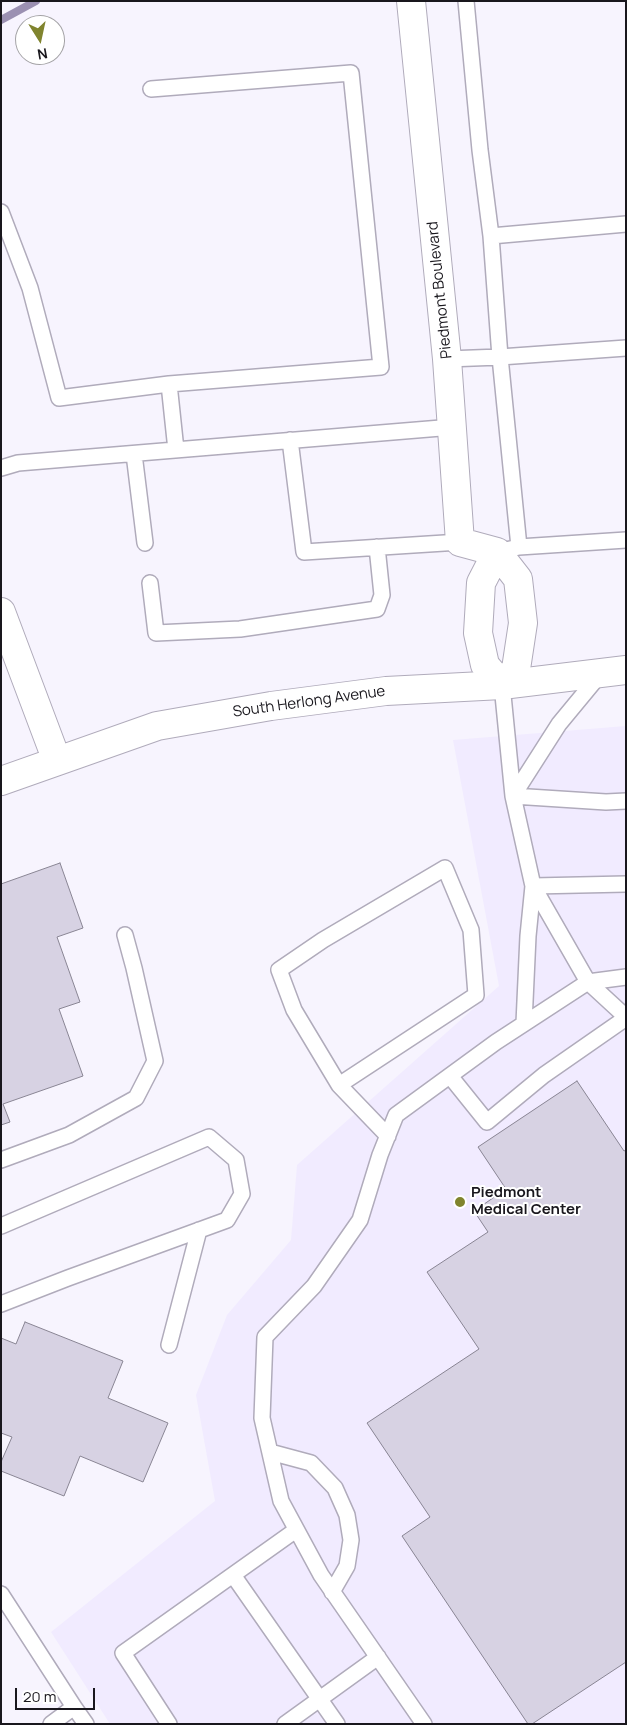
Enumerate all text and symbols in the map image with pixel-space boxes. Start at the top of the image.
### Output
north arrow [15,15,65,65]
text: N [36,44,49,65]
street label: Piedmont Boulevard [424,220,456,360]
street label: South Herlong Avenue [232,682,386,722]
place label: Piedmont Medical Center [471,1184,581,1219]
marker: Piedmont Medical Center [453,1195,467,1209]
scale bar [18,1678,98,1710]
text: 20 m [23,1686,56,1707]

